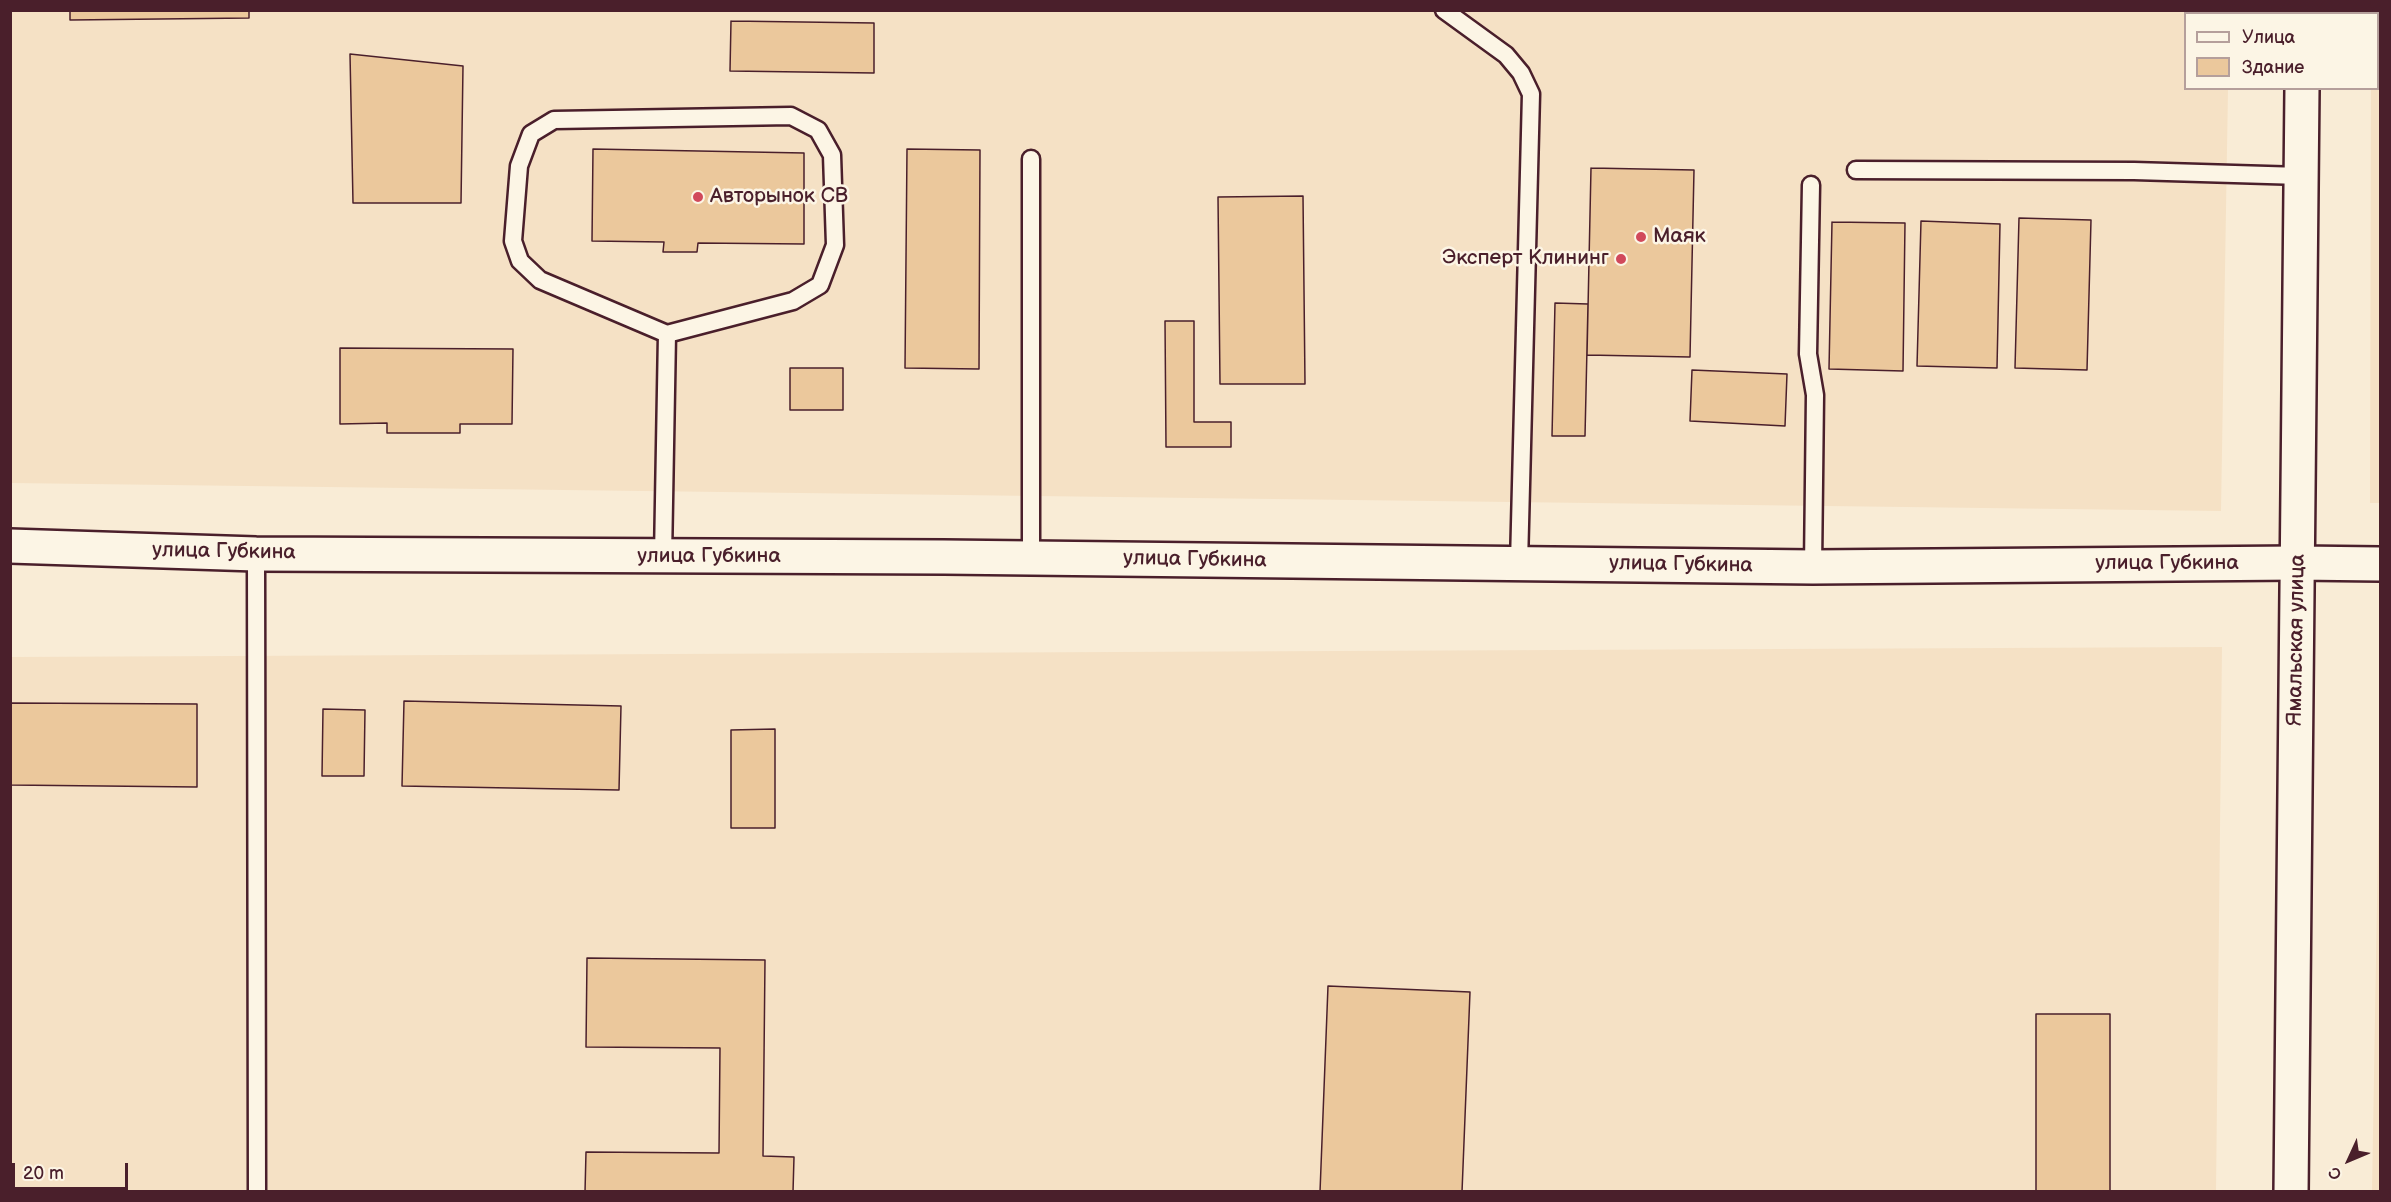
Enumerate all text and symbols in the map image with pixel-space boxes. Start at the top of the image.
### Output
legend [2184,12,2379,90]
text: Улица [2242,27,2295,48]
text: Здание [2242,57,2304,78]
place label: Авторынок СВ [710,184,848,210]
marker: Авторынок СВ [691,190,705,204]
place label: Маяк [1653,224,1706,250]
marker: Маяк [1634,230,1648,244]
place label: Эксперт Клининг [1442,246,1609,272]
marker: Эксперт Клининг [1614,252,1628,266]
street label: улица Губкина [152,538,296,566]
street label: улица Губкина [637,544,781,570]
street label: улица Губкина [1123,546,1267,574]
street label: улица Губкина [1609,551,1753,579]
street label: улица Губкина [2095,551,2239,577]
street label: Ямальская улица [2283,554,2311,726]
north arrow [2319,1130,2379,1190]
scale bar [15,1151,130,1189]
text: С [2325,1162,2346,1183]
text: 20 m [23,1163,64,1184]

